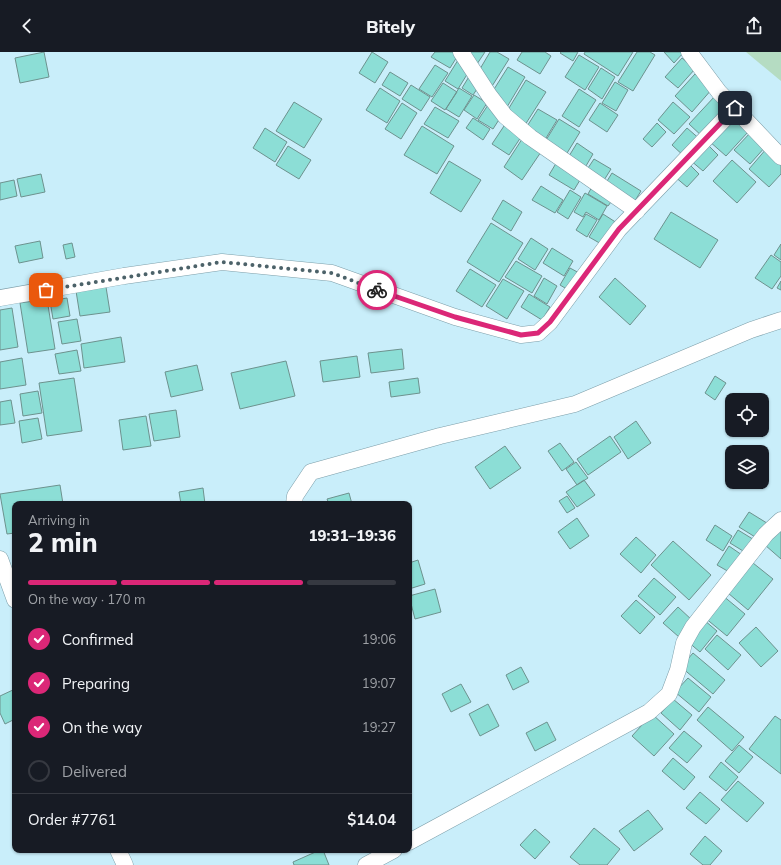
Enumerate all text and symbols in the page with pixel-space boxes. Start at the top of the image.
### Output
icon: back [16,15,38,37]
text: Bitely [366,15,415,38]
icon: share [743,15,765,37]
pin [718,91,752,125]
icon: home [724,97,746,119]
courier [357,270,397,310]
pin [29,273,63,307]
icon: bag [35,279,57,301]
icon: bike [366,279,388,301]
map controls [725,393,769,489]
button: locate [725,393,769,437]
button: layers [725,445,769,489]
text: Arriving in [28,512,90,528]
text: 2 min [28,526,98,559]
text: 19:31–19:36 [309,526,396,545]
text: On the way · 170 m [28,591,145,607]
icon: check [28,628,50,650]
text: Confirmed [62,630,133,649]
text: 19:06 [362,631,396,647]
icon: check [28,672,50,694]
text: Preparing [62,674,130,693]
text: 19:07 [362,675,396,691]
icon: check [28,716,50,738]
text: On the way [62,718,142,737]
text: 19:27 [362,719,396,735]
text: Delivered [62,762,127,781]
text: Order #7761 [28,810,116,829]
text: $14.04 [347,810,396,829]

